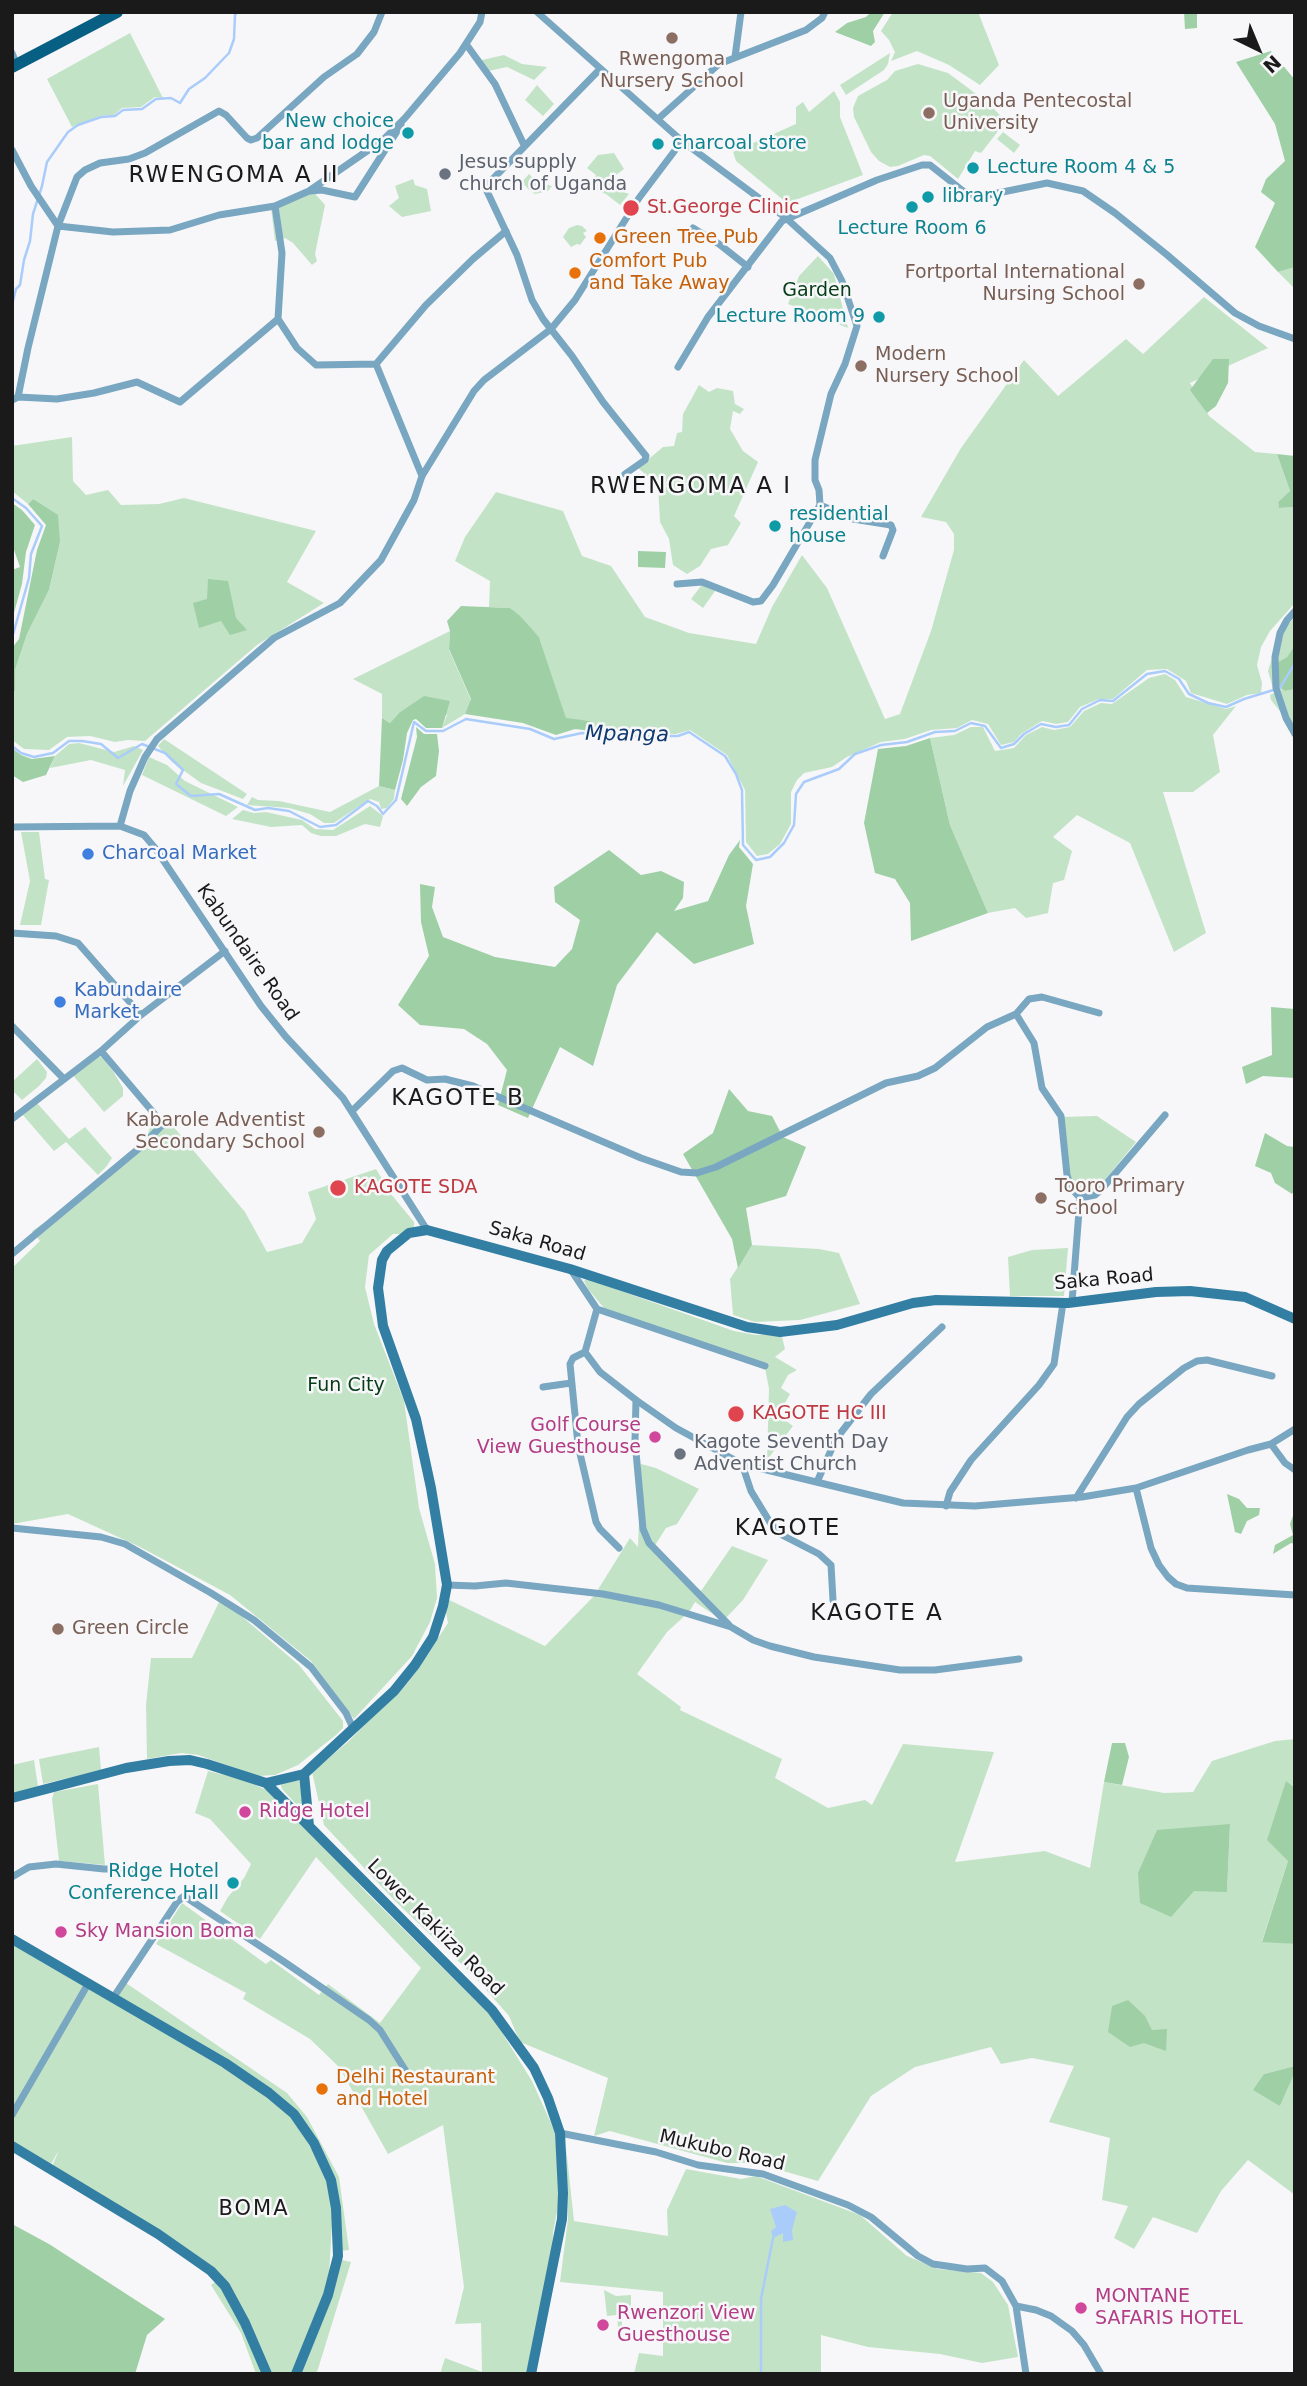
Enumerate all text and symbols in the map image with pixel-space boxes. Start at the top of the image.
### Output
north arrow [1223,14,1293,84]
marker: Rwengoma Nursery School [664,30,680,46]
place label: Rwengoma Nursery School [600,49,744,93]
text: N [1259,51,1286,78]
place label: Uganda Pentecostal University [943,91,1132,135]
marker: Uganda Pentecostal University [921,105,937,121]
place label: New choice bar and lodge [262,111,394,155]
marker: New choice bar and lodge [400,125,416,141]
place label: charcoal store [672,133,807,155]
marker: charcoal store [650,136,666,152]
place label: Jesus supply church of Uganda [459,152,627,196]
place label: Lecture Room 4 & 5 [987,157,1175,179]
marker: Lecture Room 4 & 5 [965,160,981,176]
district label: RWENGOMA A II [130,162,338,190]
marker: Jesus supply church of Uganda [437,166,453,182]
place label: library [942,186,1003,208]
marker: library [920,189,936,205]
place label: St.George Clinic [647,197,799,219]
marker: St.George Clinic [621,198,641,218]
marker: Lecture Room 6 [904,199,920,215]
place label: Lecture Room 6 [837,218,987,240]
place label: Green Tree Pub [614,227,758,249]
marker: Green Tree Pub [592,230,608,246]
place label: Comfort Pub and Take Away [589,251,730,295]
place label: Fortportal International Nursing School [905,262,1125,306]
marker: Comfort Pub and Take Away [567,265,583,281]
marker: Fortportal International Nursing School [1131,276,1147,292]
park label: Garden [782,280,852,302]
place label: Lecture Room 9 [716,306,865,328]
marker: Lecture Room 9 [871,309,887,325]
place label: Modern Nursery School [875,344,1019,388]
marker: Modern Nursery School [853,358,869,374]
district label: RWENGOMA A I [591,473,791,501]
place label: residential house [789,504,889,548]
marker: residential house [767,518,783,534]
water label: Mpanga [585,722,669,748]
place label: Charcoal Market [102,843,257,865]
marker: Charcoal Market [80,846,96,862]
street label: Kabundaire Road [191,880,303,1026]
place label: Kabundaire Market [74,980,182,1024]
marker: Kabundaire Market [52,994,68,1010]
district label: KAGOTE B [392,1085,524,1113]
place label: Kabarole Adventist Secondary School [126,1110,305,1154]
marker: Kabarole Adventist Secondary School [311,1124,327,1140]
place label: Tooro Primary School [1055,1176,1185,1220]
place label: KAGOTE SDA [354,1177,477,1199]
marker: KAGOTE SDA [328,1178,348,1198]
marker: Tooro Primary School [1033,1190,1049,1206]
street label: Saka Road [486,1217,588,1267]
street label: Saka Road [1053,1264,1155,1296]
park label: Fun City [307,1375,385,1397]
place label: KAGOTE HC III [752,1403,887,1425]
marker: KAGOTE HC III [726,1404,746,1424]
place label: Golf Course View Guesthouse [477,1415,641,1459]
marker: Golf Course View Guesthouse [647,1429,663,1445]
place label: Kagote Seventh Day Adventist Church [694,1432,888,1476]
marker: Kagote Seventh Day Adventist Church [672,1446,688,1462]
district label: KAGOTE [735,1515,841,1543]
district label: KAGOTE A [811,1600,943,1628]
place label: Green Circle [72,1618,189,1640]
marker: Green Circle [50,1621,66,1637]
place label: Ridge Hotel [259,1801,370,1823]
marker: Ridge Hotel [237,1804,253,1820]
street label: Lower Kakiiza Road [362,1855,508,2001]
place label: Ridge Hotel Conference Hall [68,1861,219,1905]
marker: Ridge Hotel Conference Hall [225,1875,241,1891]
place label: Sky Mansion Boma [75,1921,254,1943]
marker: Sky Mansion Boma [53,1924,69,1940]
place label: Delhi Restaurant and Hotel [336,2067,495,2111]
marker: Delhi Restaurant and Hotel [314,2081,330,2097]
street label: Mukubo Road [657,2125,787,2177]
district label: BOMA [219,2197,289,2223]
place label: MONTANE SAFARIS HOTEL [1095,2286,1243,2330]
marker: MONTANE SAFARIS HOTEL [1073,2300,1089,2316]
place label: Rwenzori View Guesthouse [617,2303,755,2347]
marker: Rwenzori View Guesthouse [595,2317,611,2333]

